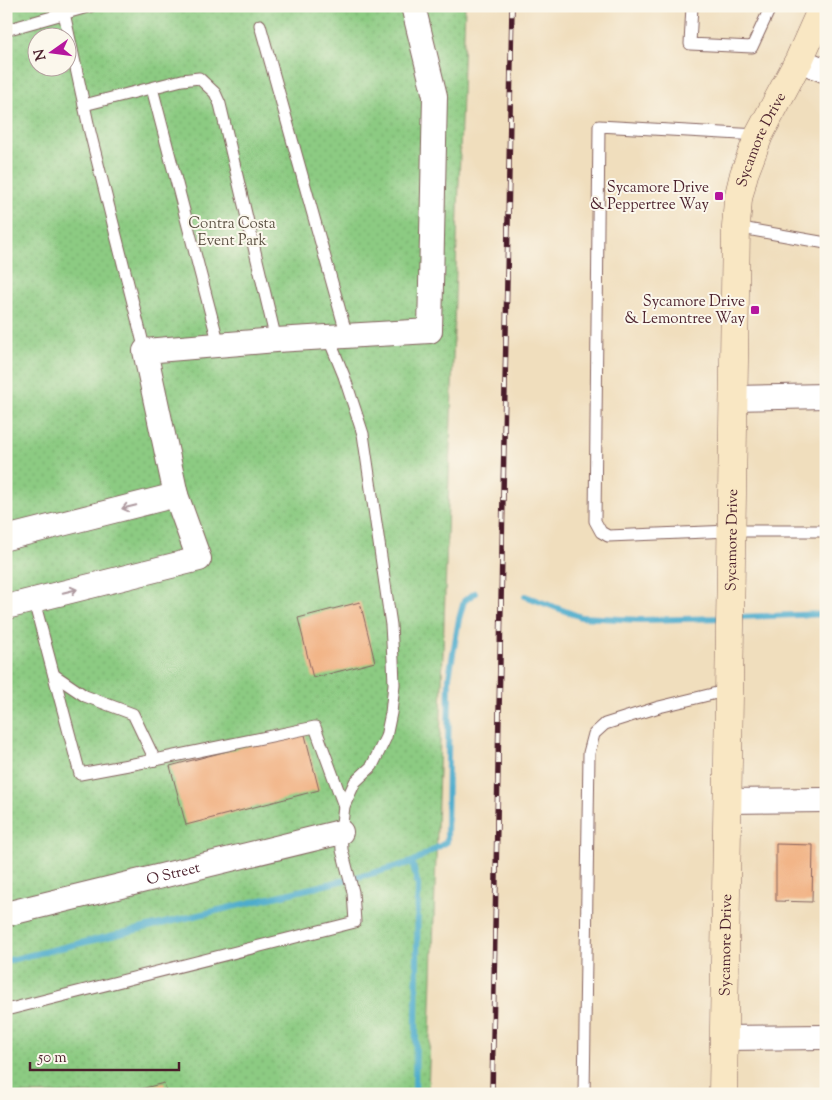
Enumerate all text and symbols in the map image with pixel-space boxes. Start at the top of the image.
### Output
north arrow [28,28,78,78]
text: N [30,47,52,63]
street label: Sycamore Drive [732,89,792,189]
place label: Sycamore Drive & Peppertree Way [590,178,710,216]
marker: Sycamore Drive & Peppertree Way [713,190,725,202]
park label: Contra Costa Event Park [188,214,276,252]
place label: Sycamore Drive & Lemontree Way [625,292,746,330]
marker: Sycamore Drive & Lemontree Way [749,304,761,316]
street label: Sycamore Drive [722,489,744,591]
one-way arrow [122,503,138,512]
one-way arrow [62,586,78,595]
street label: O Street [144,858,203,891]
street label: Sycamore Drive [715,894,738,996]
scale bar [30,1040,179,1072]
text: 50 m [37,1048,67,1069]

